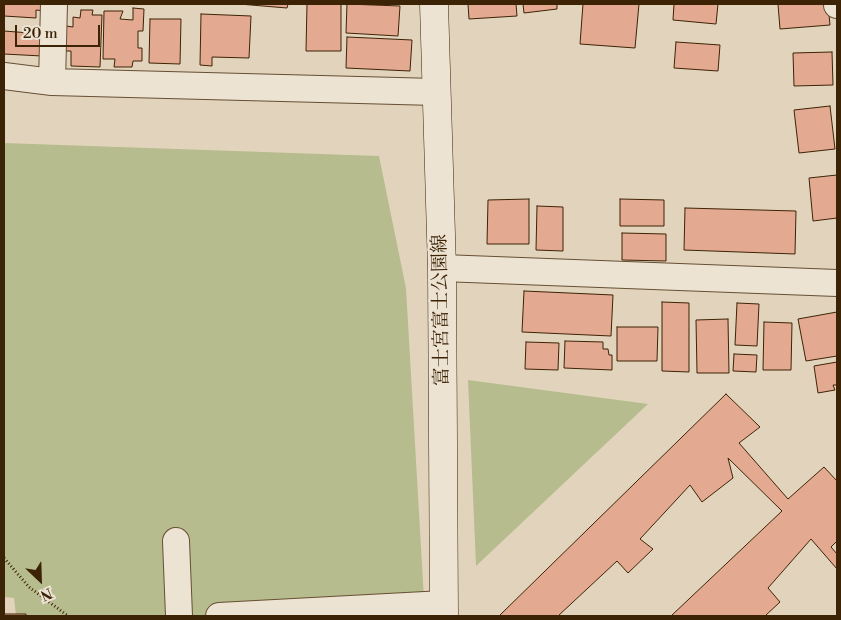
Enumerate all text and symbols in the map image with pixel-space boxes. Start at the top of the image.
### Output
scale bar [18,15,102,47]
text: 20 m [23,24,58,43]
street label: 富士宮富士公園線 [429,234,455,386]
north arrow [15,555,65,605]
text: N [37,583,55,604]

